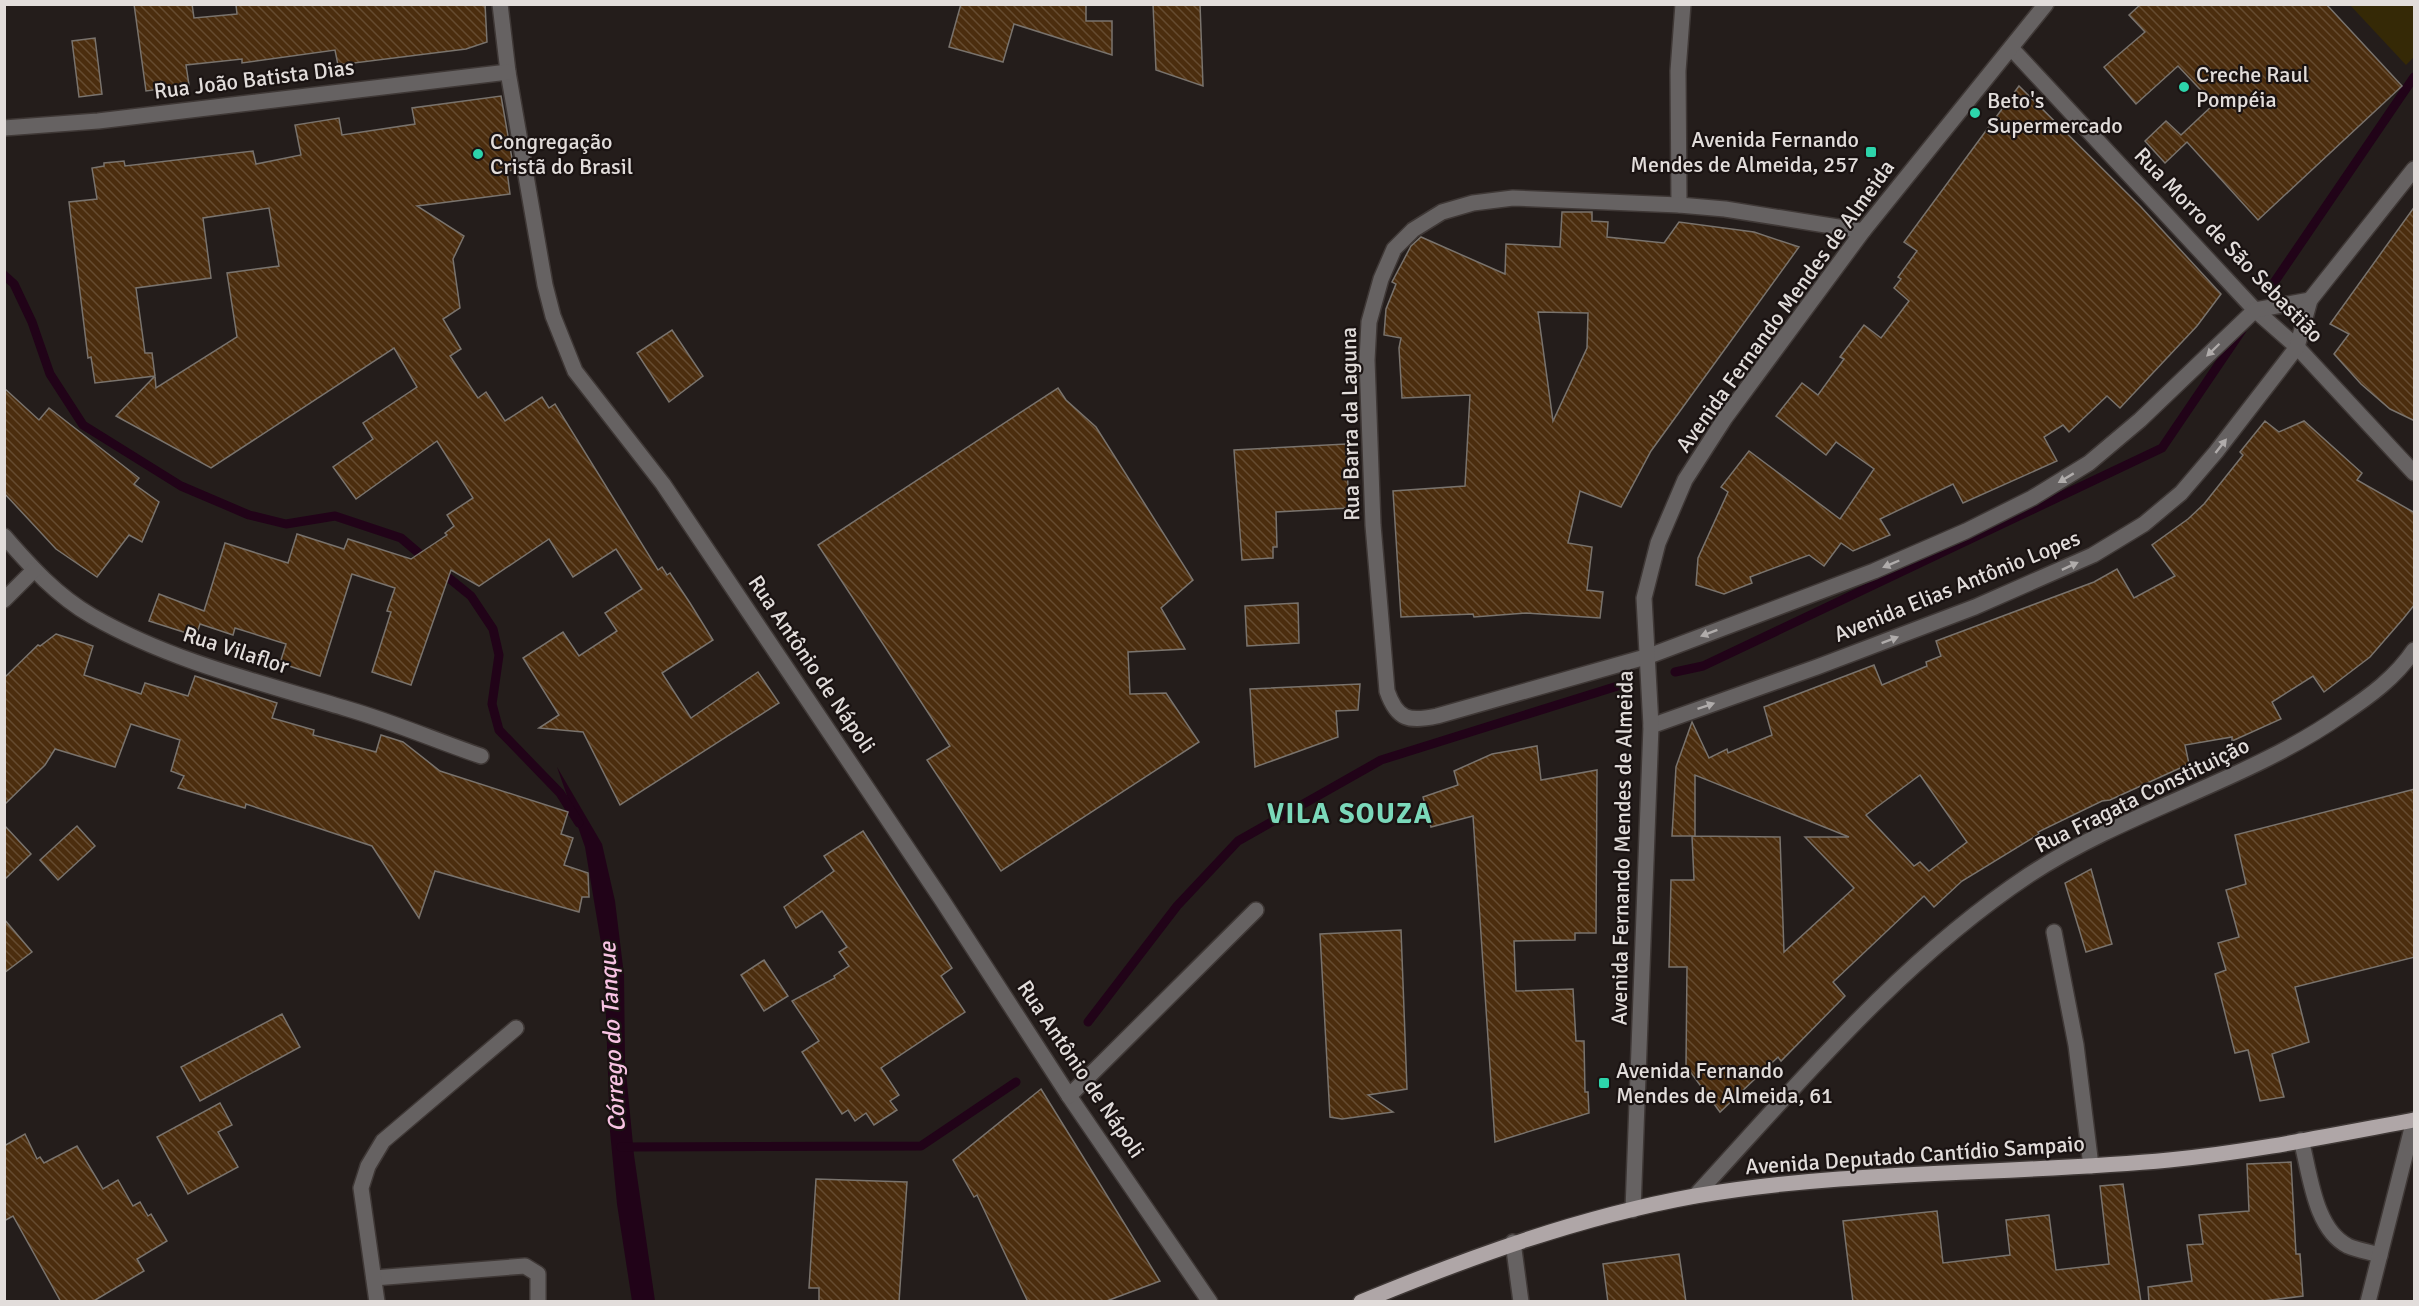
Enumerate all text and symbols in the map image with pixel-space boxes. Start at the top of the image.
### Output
street label: Rua João Batista Dias [152,53,356,105]
place label: Creche Raul Pompéia [2196,61,2309,113]
marker: Creche Raul Pompéia [2177,80,2191,94]
place label: Beto's Supermercado [1987,87,2123,139]
marker: Beto's Supermercado [1968,106,1982,120]
place label: Avenida Fernando Mendes de Almeida, 257 [1630,126,1859,178]
place label: Congregação Cristã do Brasil [490,128,633,180]
street label: Rua Morro de São Sebastião [2129,142,2329,348]
marker: Avenida Fernando Mendes de Almeida, 257 [1864,145,1878,159]
marker: Congregação Cristã do Brasil [471,147,485,161]
street label: Avenida Fernando Mendes de Almeida [1670,154,1900,458]
street label: Rua Barra da Laguna [1335,327,1365,521]
one-way arrow [2206,343,2220,357]
one-way arrow [2215,438,2228,454]
one-way arrow [2058,472,2074,483]
street label: Avenida Elias Antônio Lopes [1830,524,2084,648]
one-way arrow [1882,559,1900,569]
one-way arrow [2062,561,2079,570]
street label: Rua Antônio de Nápoli [743,570,881,758]
street label: Rua Vilaflor [180,620,292,680]
one-way arrow [1700,628,1718,638]
one-way arrow [1881,634,1899,644]
street label: Avenida Fernando Mendes de Almeida [1605,670,1639,1026]
one-way arrow [1698,701,1716,711]
street label: Rua Fragata Constituição [2030,731,2254,859]
district label: VILA SOUZA [1267,797,1433,831]
water label: Córrego do Tanque [592,940,632,1133]
street label: Rua Antônio de Nápoli [1012,975,1150,1163]
place label: Avenida Fernando Mendes de Almeida, 61 [1616,1057,1833,1109]
marker: Avenida Fernando Mendes de Almeida, 61 [1597,1076,1611,1090]
street label: Avenida Deputado Cantídio Sampaio [1744,1130,2086,1180]

